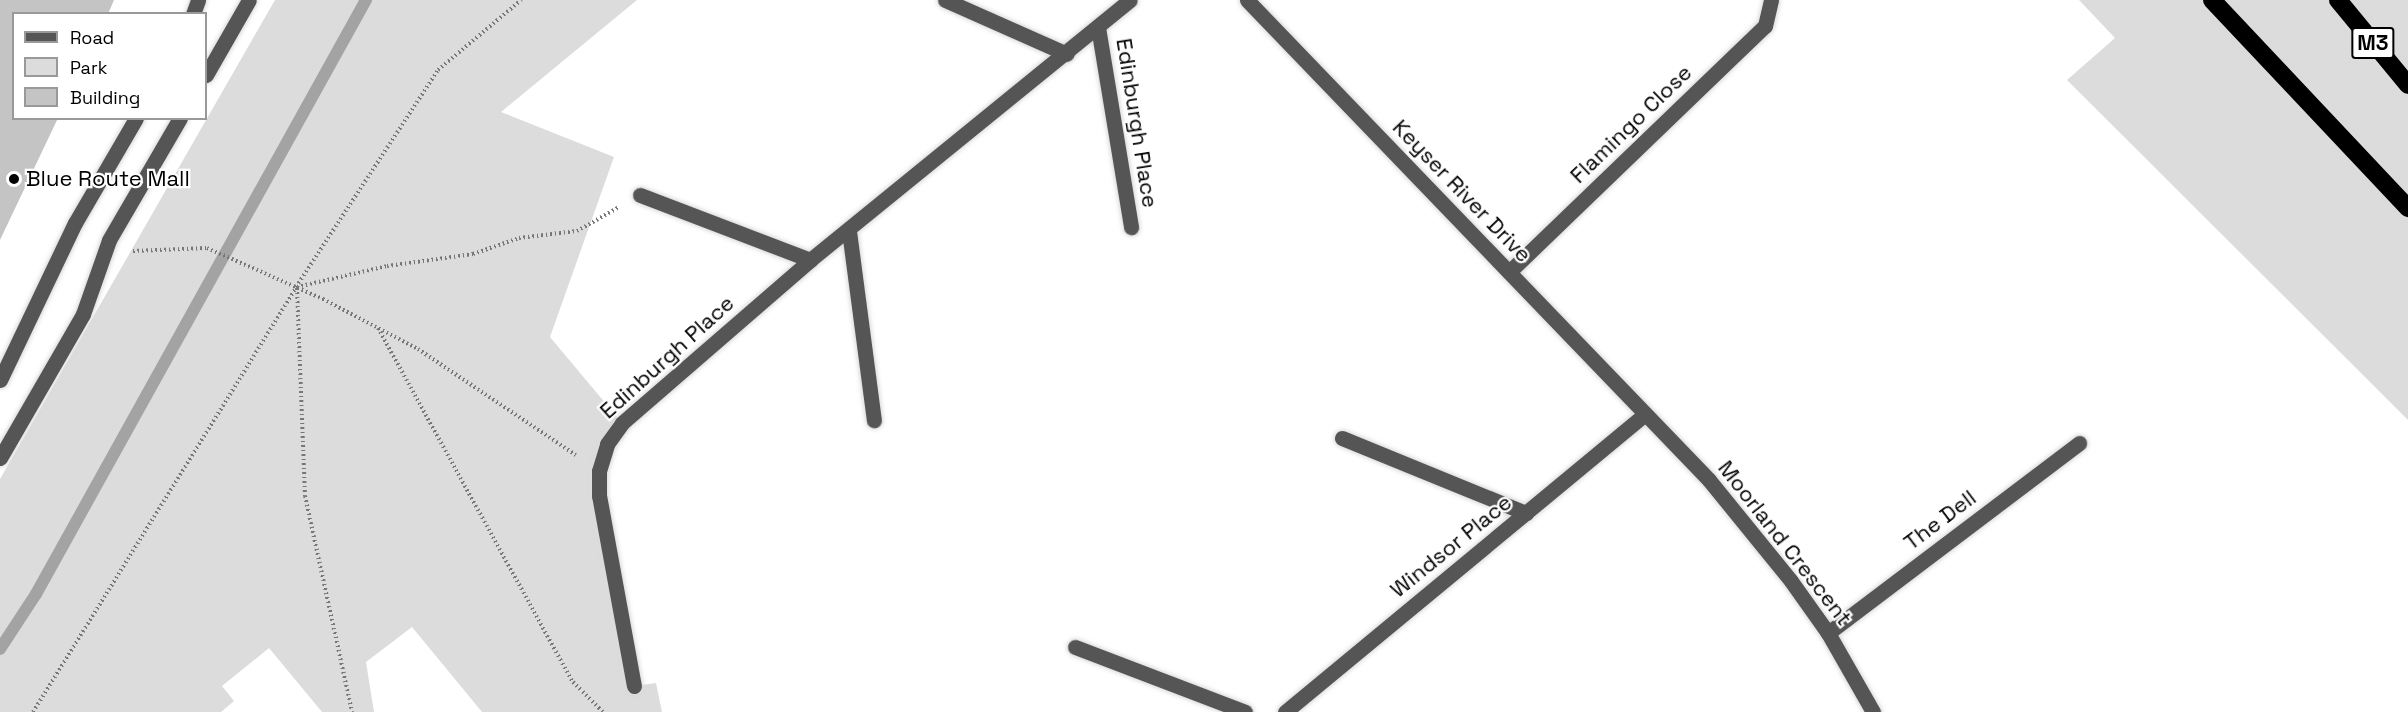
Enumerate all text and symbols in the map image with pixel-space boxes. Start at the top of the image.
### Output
legend [12,12,207,120]
road number: M3 [2350,25,2396,61]
text: Road [70,26,114,49]
street label: Edinburgh Place [1111,36,1163,210]
text: Park [70,56,107,79]
street label: Flamingo Close [1565,59,1697,189]
text: Building [70,86,140,109]
street label: Keyser River Drive [1387,114,1537,268]
place label: Blue Route Mall [26,166,190,192]
marker: Blue Route Mall [7,172,21,186]
street label: Edinburgh Place [594,290,740,424]
street label: Moorland Crescent [1712,455,1858,631]
street label: The Dell [1899,484,1981,556]
street label: Windsor Place [1385,489,1517,603]

